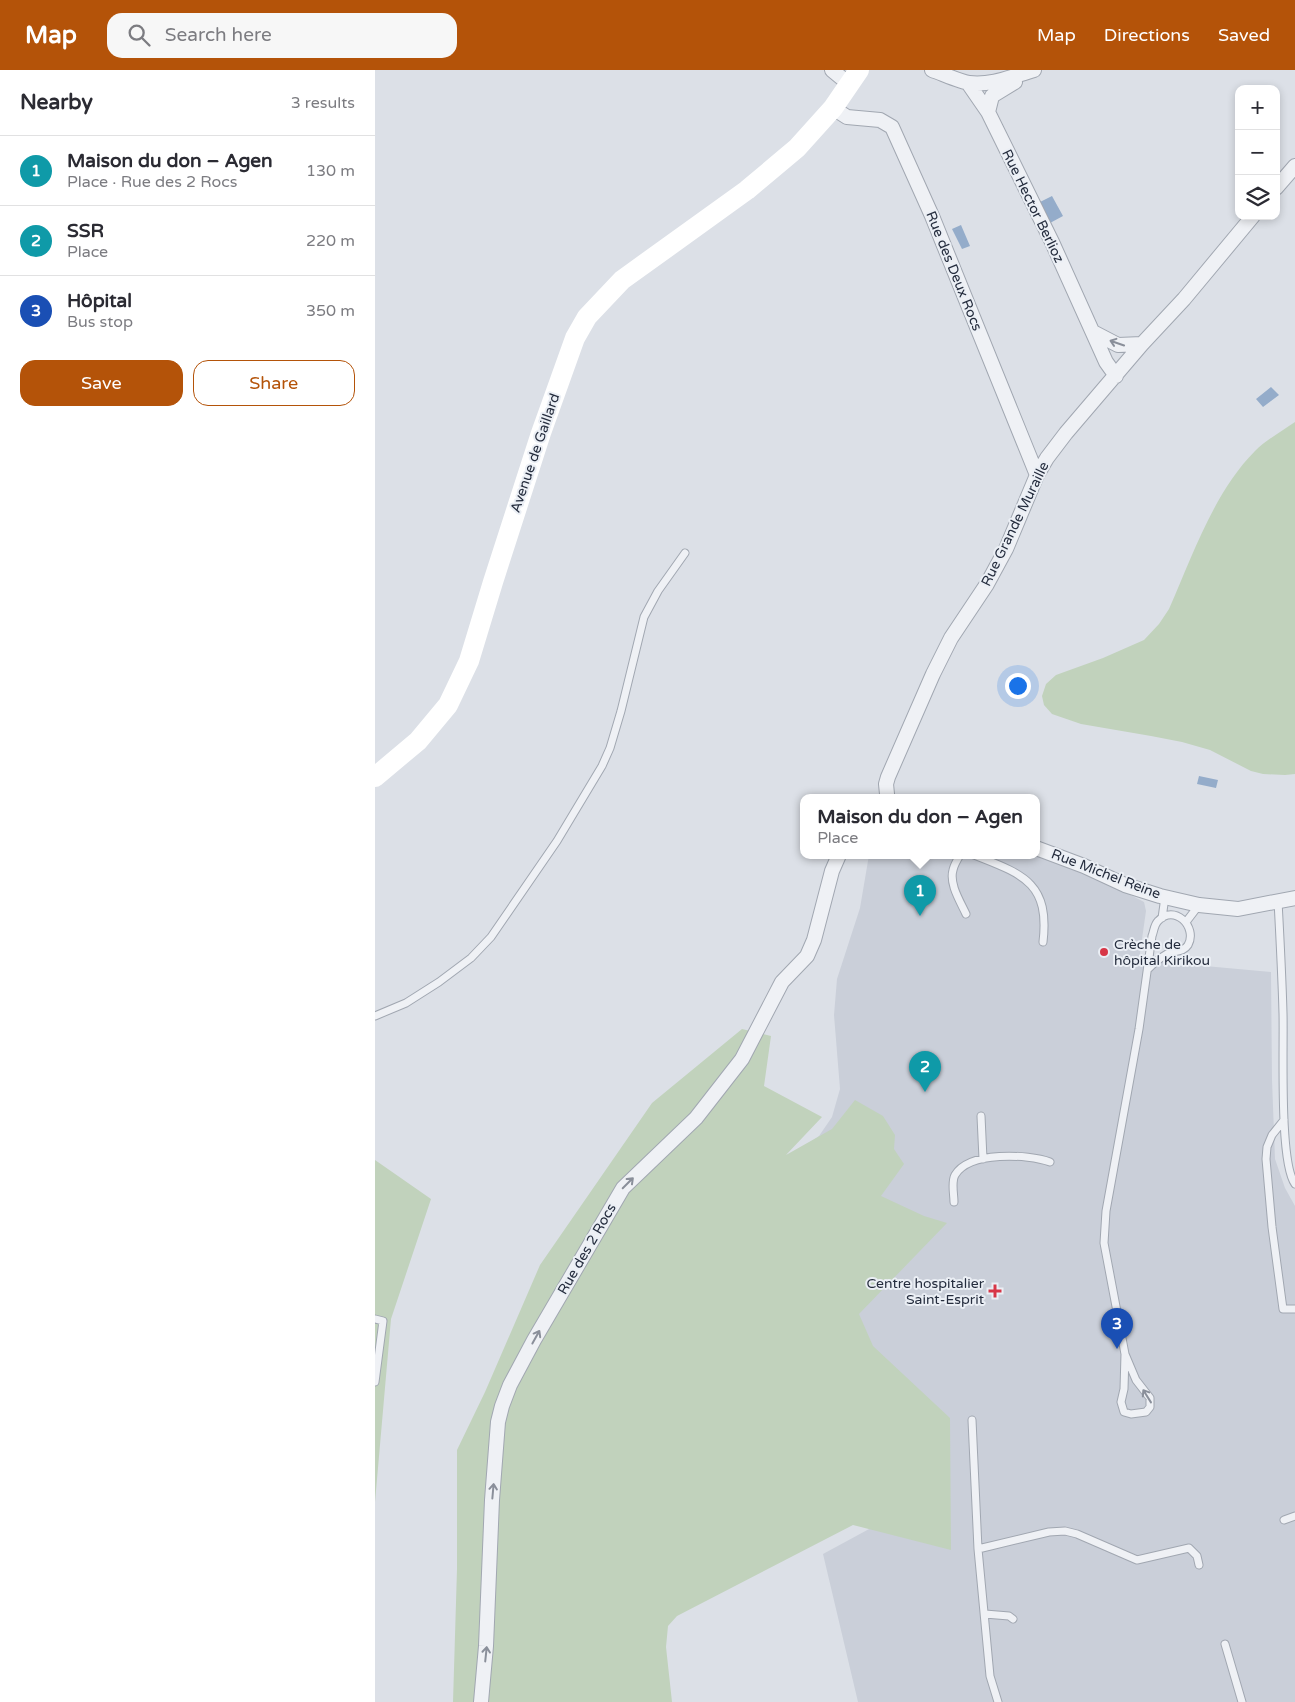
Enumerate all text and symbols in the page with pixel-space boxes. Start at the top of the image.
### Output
search box [107,13,457,58]
text: Map [25,21,77,50]
icon: search [125,21,153,49]
text: Search here [165,24,272,46]
text: Map [1037,24,1076,46]
text: Directions [1104,24,1190,46]
text: Saved [1218,24,1270,46]
map controls [1235,85,1280,220]
button: + [1235,85,1280,130]
text: Nearby [20,90,93,115]
text: 3 results [291,93,355,113]
button: − [1235,130,1280,175]
street label: Rue Hector Berlioz [998,147,1068,265]
text: Maison du don – Agen [67,150,273,172]
text: 1 [31,161,41,181]
text: 130 m [306,161,355,181]
text: Place · Rue des 2 Rocs [67,172,238,192]
button: layers [1235,175,1280,220]
street label: Rue des Deux Rocs [922,209,986,334]
text: SSR [67,220,104,242]
text: 2 [31,231,41,251]
text: 220 m [306,231,355,251]
text: Place [67,242,108,262]
text: Hôpital [67,290,132,312]
text: 3 [31,301,41,321]
text: 350 m [306,301,355,321]
text: Bus stop [67,312,133,332]
one-way arrow [1109,337,1125,347]
button: Save [20,360,183,406]
button: Share [193,360,355,406]
street label: Avenue de Gaillard [507,391,563,515]
street label: Rue Grande Muraille [977,459,1053,589]
your location [1005,673,1031,699]
popup [800,794,1040,859]
text: Maison du don – Agen [817,806,1023,828]
text: Place [817,828,858,848]
street label: Rue Michel Reine [1049,845,1163,903]
pin: 1 [904,875,936,916]
place label: Crèche de hôpital Kirikou [1114,936,1210,969]
marker: Crèche de hôpital Kirikou [1098,946,1110,958]
pin: 2 [909,1051,941,1092]
one-way arrow [622,1177,634,1189]
street label: Rue des 2 Rocs [554,1200,620,1298]
place label: Centre hospitalier Saint-Esprit [867,1275,985,1308]
marker: Centre hospitalier Saint-Esprit [988,1284,1002,1298]
pin: 3 [1101,1308,1133,1349]
one-way arrow [531,1330,541,1345]
one-way arrow [1141,1389,1152,1403]
one-way arrow [488,1483,497,1499]
one-way arrow [481,1646,490,1662]

